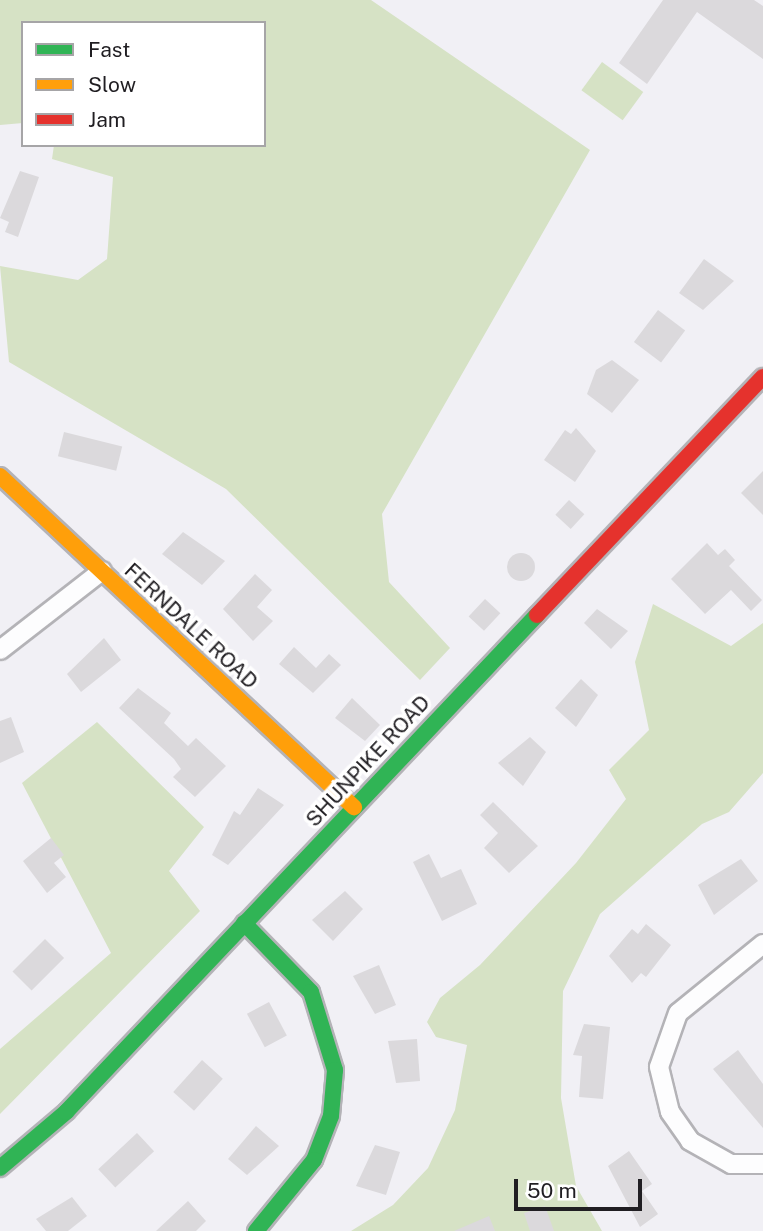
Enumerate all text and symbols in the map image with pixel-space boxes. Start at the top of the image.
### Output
legend [21,21,266,147]
text: Fast [88,37,130,62]
text: Slow [88,72,136,97]
text: Jam [88,107,126,132]
street label: FERNDALE ROAD [119,558,263,694]
street label: SHUNPIKE ROAD [301,690,435,832]
scale bar [518,1164,646,1208]
text: 50 m [527,1178,577,1203]

